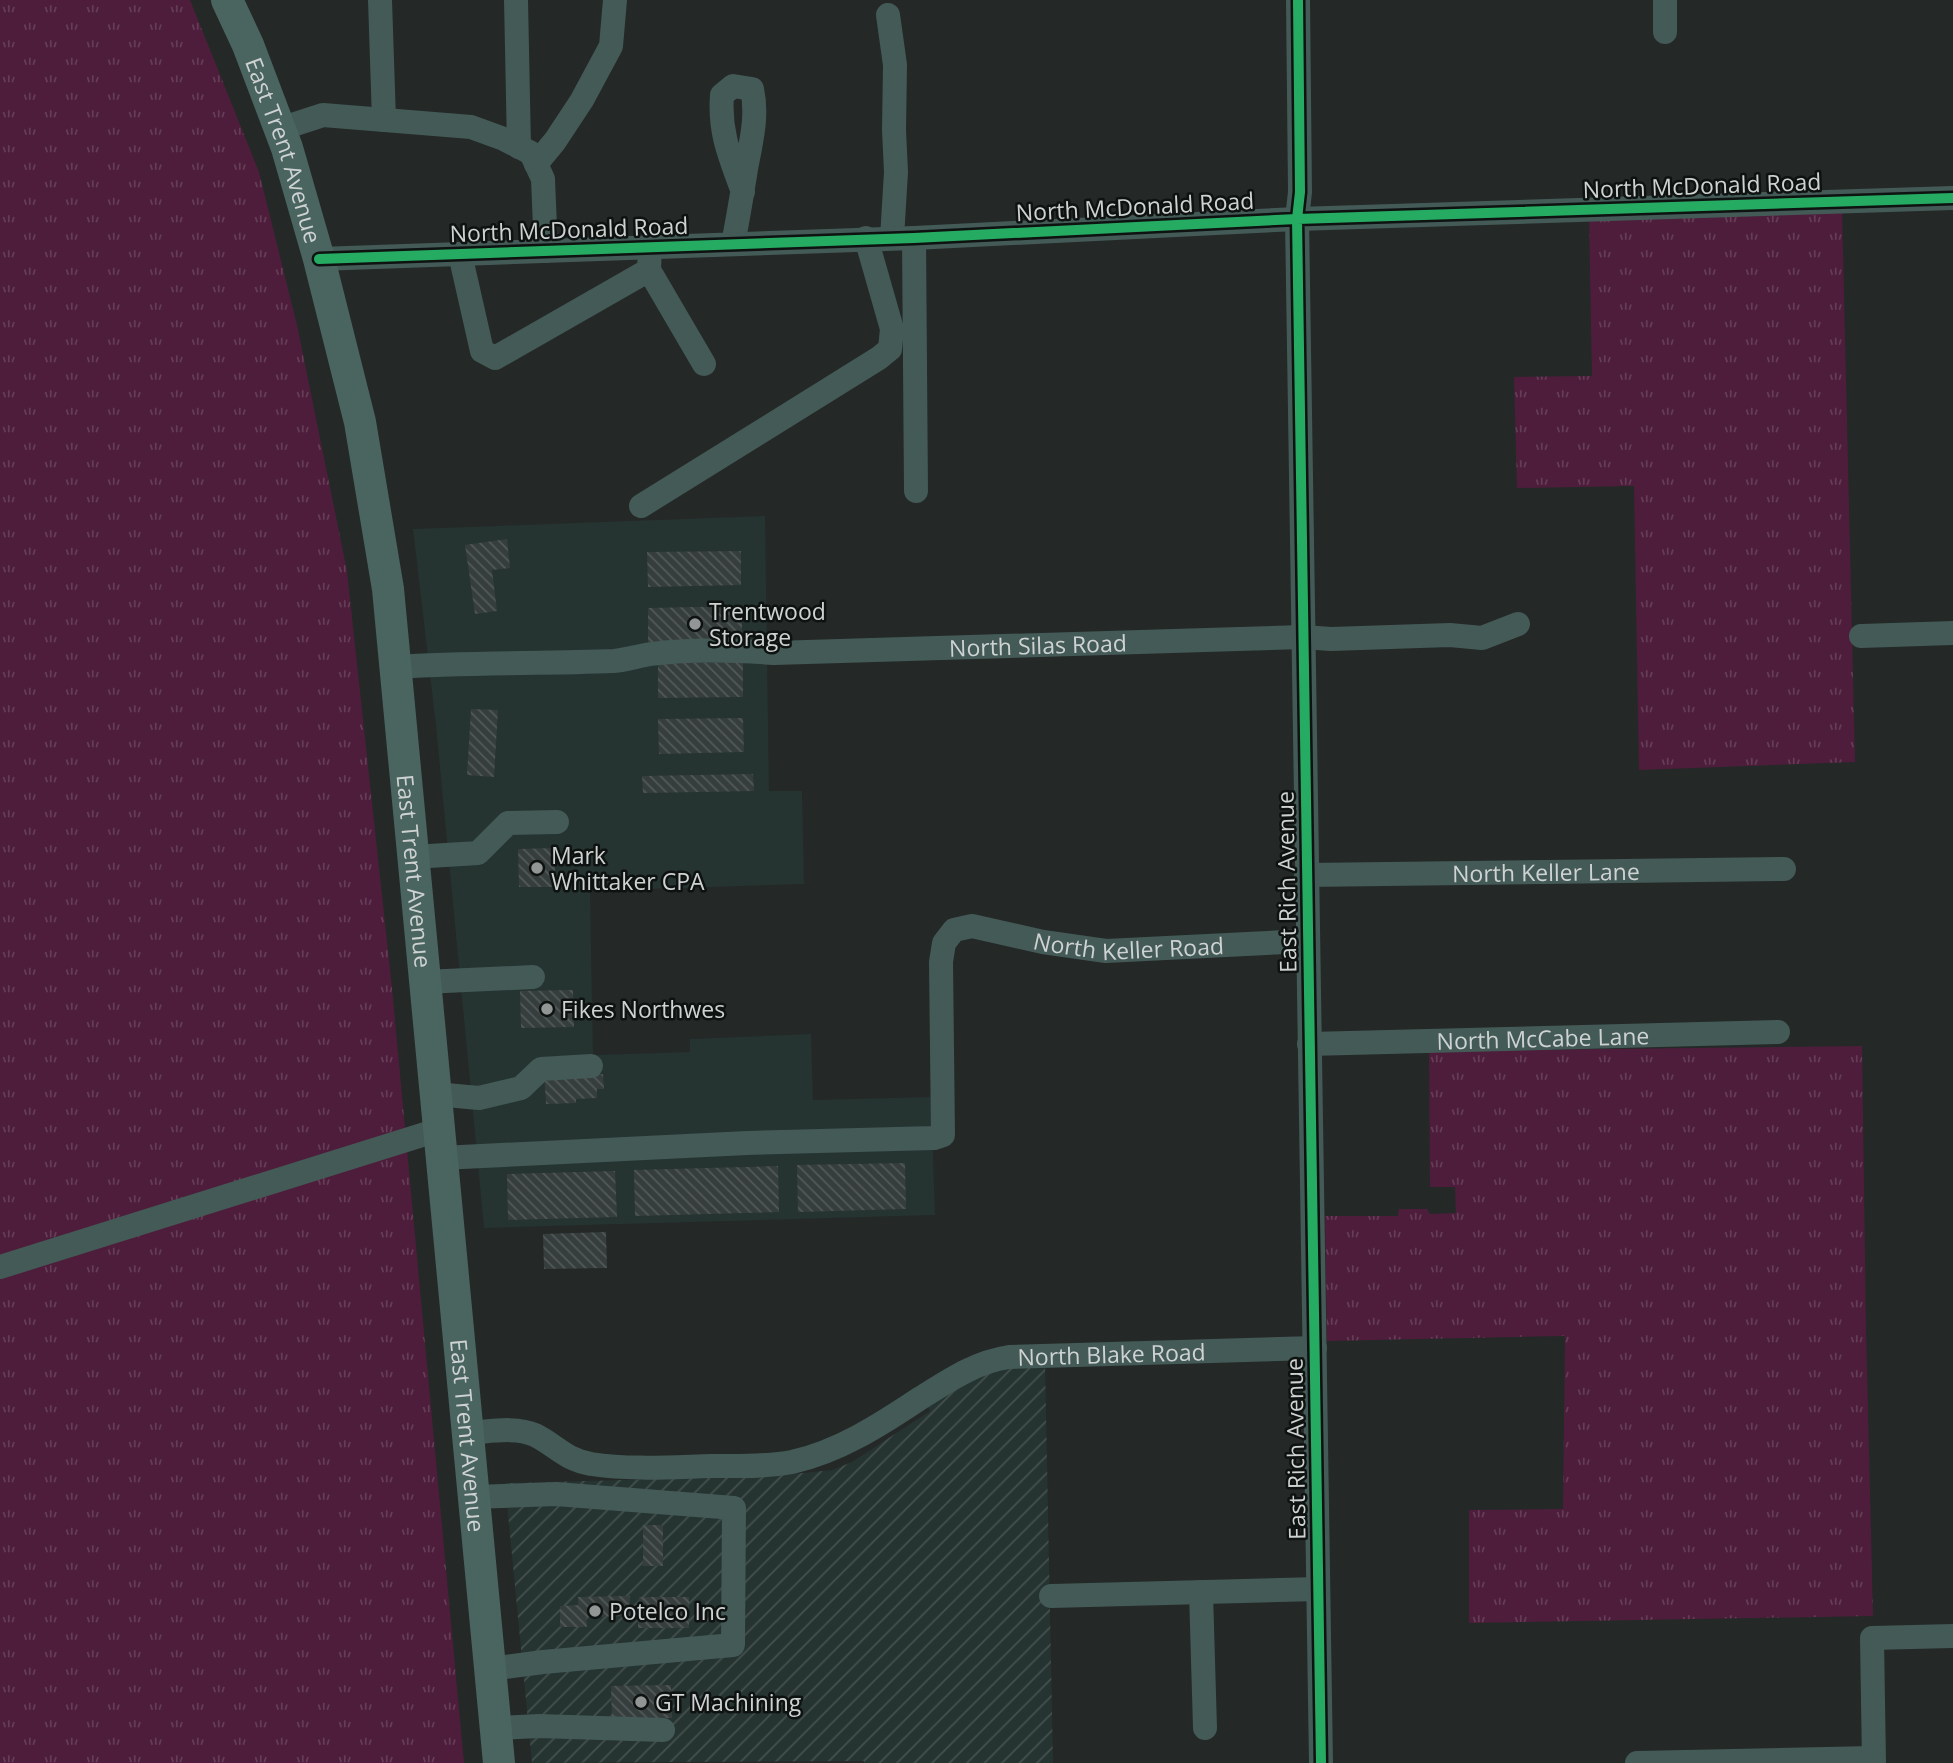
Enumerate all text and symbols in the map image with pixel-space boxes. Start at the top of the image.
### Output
street label: East Trent Avenue [238,53,330,247]
street label: North McDonald Road [1582,165,1822,205]
street label: North McDonald Road [1015,184,1255,228]
street label: North McDonald Road [449,209,689,249]
place label: Trentwood Storage [709,595,826,653]
marker: Trentwood Storage [687,616,703,632]
street label: North Silas Road [949,626,1127,664]
street label: East Trent Avenue [390,773,440,969]
street label: East Rich Avenue [1268,791,1304,973]
place label: Mark Whittaker CPA [551,839,705,897]
street label: North Keller Lane [1452,855,1640,889]
marker: Mark Whittaker CPA [529,860,545,876]
street label: North Keller Road [1031,924,1225,967]
place label: Fikes Northwes [561,993,725,1025]
marker: Fikes Northwes [539,1001,555,1017]
street label: North McCabe Lane [1436,1019,1650,1057]
street label: North Blake Road [1017,1335,1206,1373]
street label: East Trent Avenue [443,1337,493,1534]
street label: East Rich Avenue [1277,1358,1313,1540]
place label: Potelco Inc [609,1595,726,1627]
marker: Potelco Inc [587,1603,603,1619]
place label: GT Machining [655,1686,802,1718]
marker: GT Machining [633,1694,649,1710]

